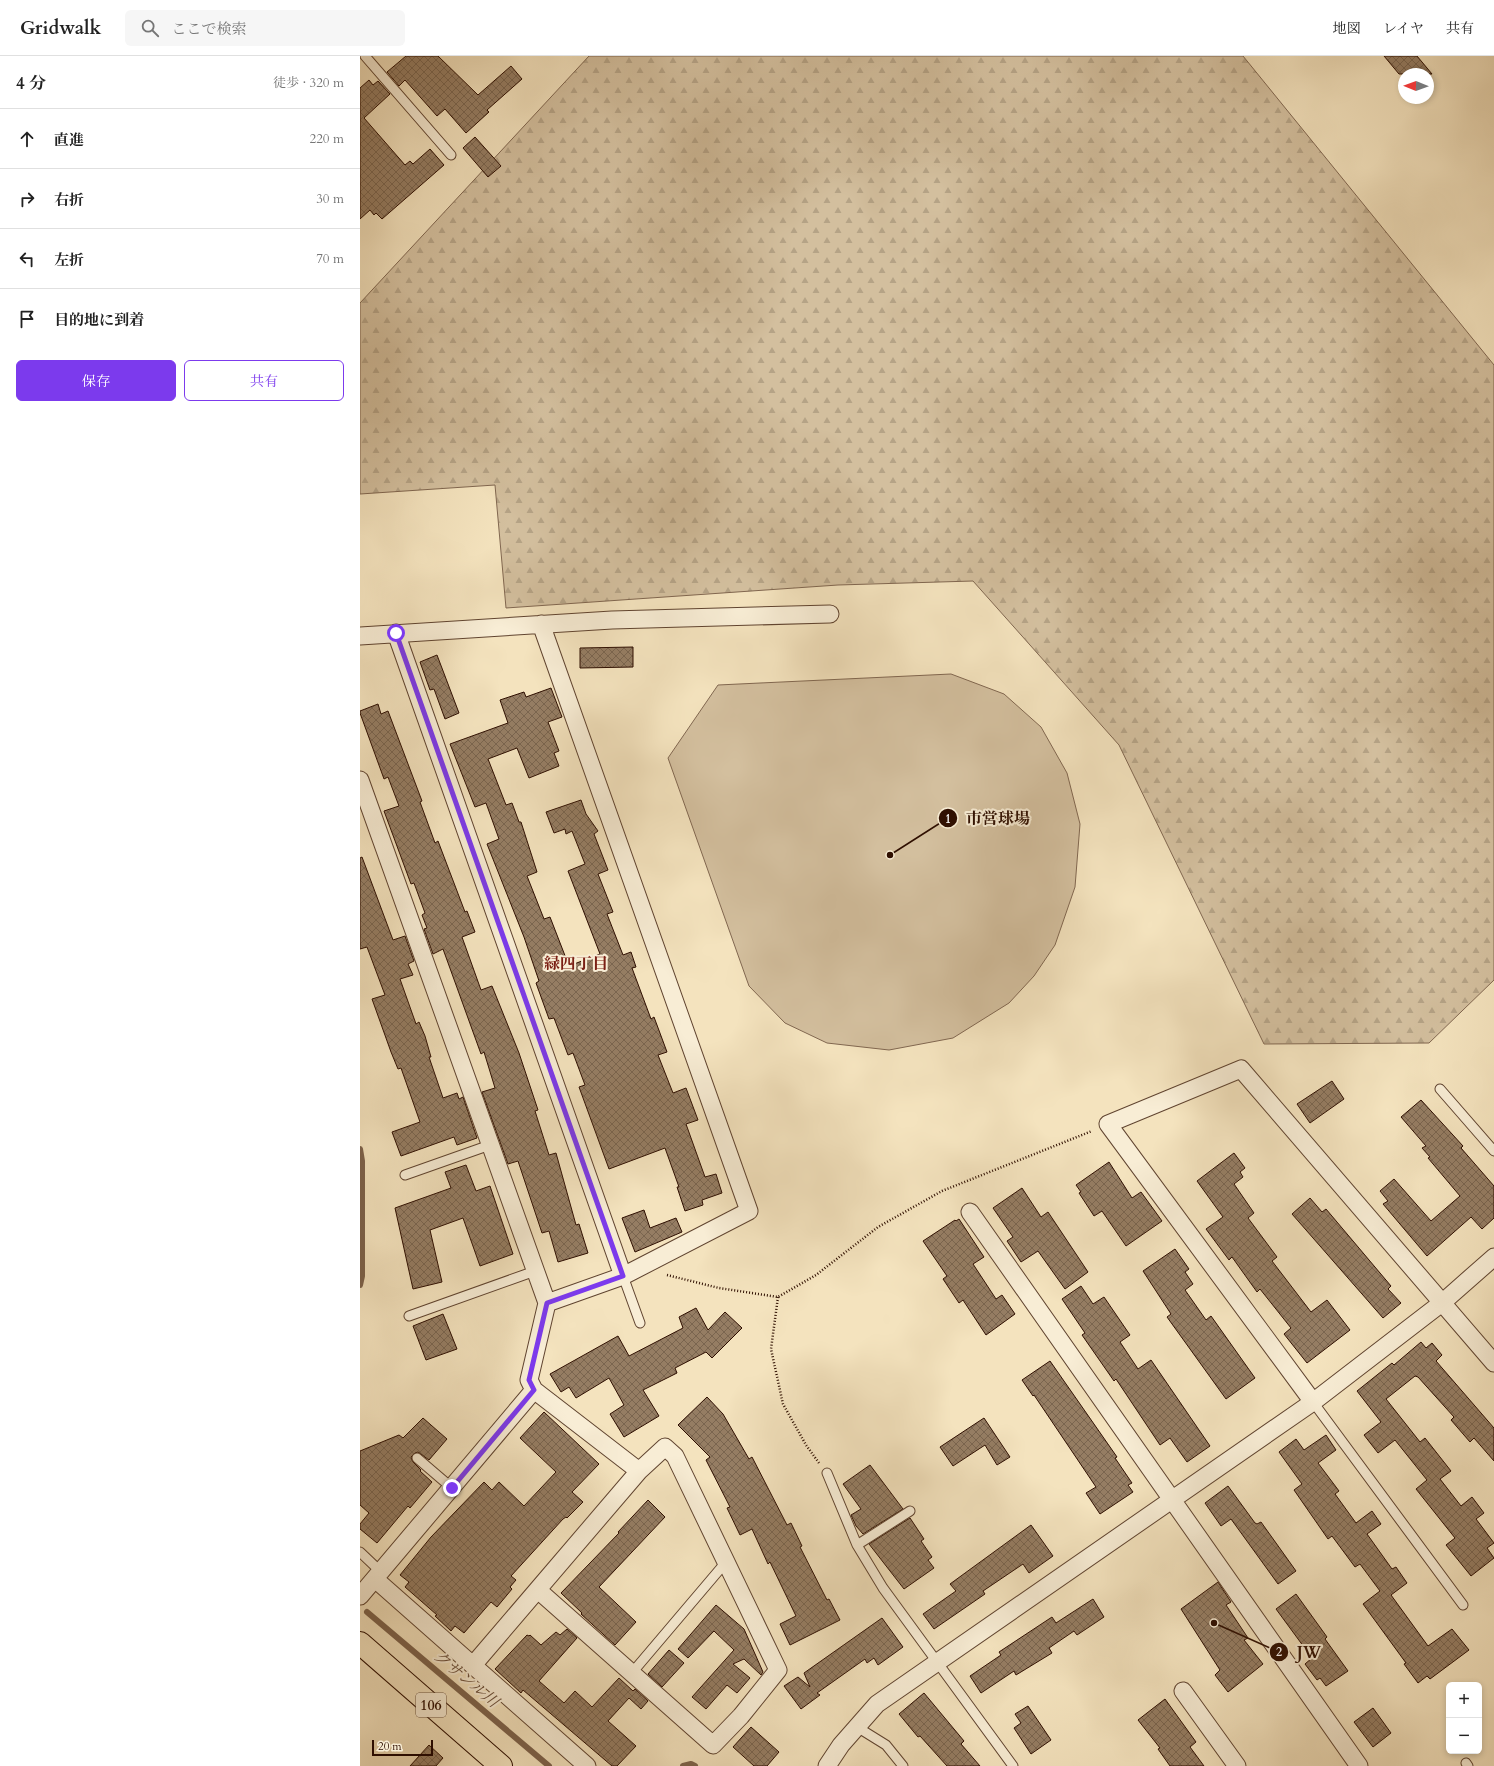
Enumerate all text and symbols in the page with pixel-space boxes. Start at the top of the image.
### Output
search box [125,10,405,46]
text: Gridwalk [20,15,101,41]
icon: search [139,17,161,39]
text: ここで検索 [171,19,246,39]
text: 地図 [1333,19,1361,38]
text: レイヤ [1383,19,1424,38]
text: 共有 [1446,19,1474,38]
north arrow [1398,68,1434,104]
text: 4 分 [16,72,46,95]
text: 徒歩 · 320 m [273,74,344,92]
icon: ahead [16,128,38,150]
text: 直進 [54,130,84,150]
text: 220 m [310,130,344,148]
icon: right [16,188,38,210]
text: 右折 [54,190,84,210]
text: 30 m [316,190,344,208]
icon: left [16,248,38,270]
text: 左折 [54,250,84,270]
text: 70 m [316,250,344,268]
icon: arrive [16,308,38,330]
text: 目的地に到着 [54,310,144,330]
button: 保存 [16,360,176,401]
button: 共有 [184,360,344,401]
route start [387,624,405,642]
callout: 市営球場 [938,804,1038,832]
text: 市営球場 [966,808,1030,830]
text: 1 [945,811,951,827]
district label: 緑四丁目 [544,953,608,975]
route end [443,1479,461,1497]
callout: JW [1269,1638,1329,1666]
text: JW [1295,1642,1322,1664]
text: 2 [1276,1644,1282,1660]
water label: クサンル川 [429,1645,505,1714]
map controls [1446,1682,1482,1754]
button: + [1446,1682,1482,1718]
road number: 106 [416,1693,446,1717]
button: − [1446,1718,1482,1754]
scale bar [372,1738,433,1757]
text: 20 m [378,1739,402,1754]

